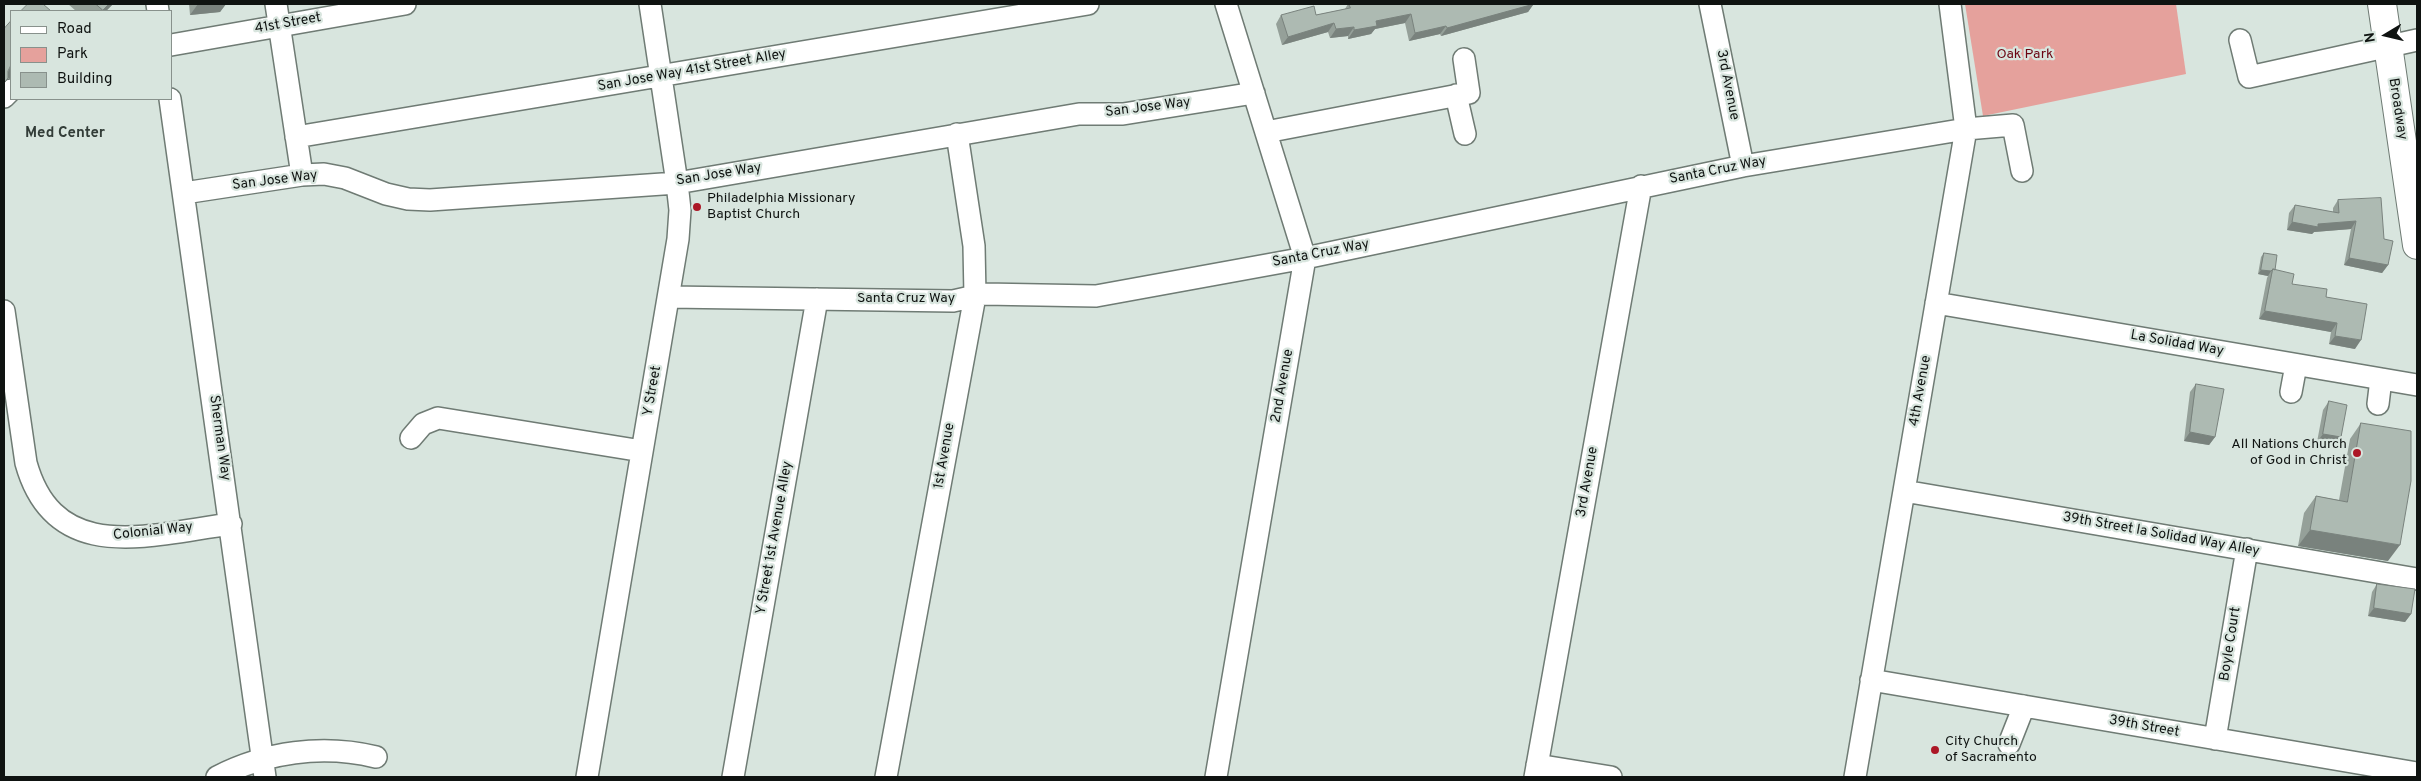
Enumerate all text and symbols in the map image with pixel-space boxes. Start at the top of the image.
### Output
legend [10,10,172,100]
street label: 41st Street [253,10,323,38]
north arrow [2361,10,2411,60]
text: Road [57,20,92,39]
text: N [2362,31,2380,44]
text: Park [57,45,88,64]
street label: San Jose Way 41st Street Alley [596,46,788,96]
park label: Oak Park [1997,47,2053,63]
street label: 3rd Avenue [1712,48,1742,122]
text: Building [57,70,112,89]
street label: Broadway [2384,77,2410,141]
street label: San Jose Way [1104,94,1192,122]
district label: Med Center [25,125,105,143]
street label: Santa Cruz Way [1668,153,1768,189]
street label: San Jose Way [675,160,763,190]
street label: San Jose Way [231,167,319,195]
place label: Philadelphia Missionary Baptist Church [707,191,855,223]
marker: Philadelphia Missionary Baptist Church [691,201,703,213]
street label: Santa Cruz Way [1271,236,1371,272]
street label: Santa Cruz Way [857,291,955,307]
street label: La Solidad Way [2129,328,2225,360]
street label: 2nd Avenue [1268,348,1298,424]
street label: 4th Avenue [1907,354,1935,428]
street label: Y Street [640,365,666,417]
street label: Sherman Way [205,394,233,482]
street label: 1st Avenue [931,422,959,490]
place label: All Nations Church of God in Christ [2231,437,2347,470]
street label: 3rd Avenue [1574,445,1602,519]
marker: All Nations Church of God in Christ [2351,447,2363,459]
street label: Y Street 1st Avenue Alley [753,460,797,616]
street label: 39th Street la Solidad Way Alley [2061,509,2261,561]
street label: Colonial Way [112,519,194,545]
street label: Boyle Court [2217,606,2245,682]
street label: 39th Street [2107,713,2181,741]
place label: City Church of Sacramento [1945,734,2037,766]
marker: City Church of Sacramento [1929,744,1941,756]

